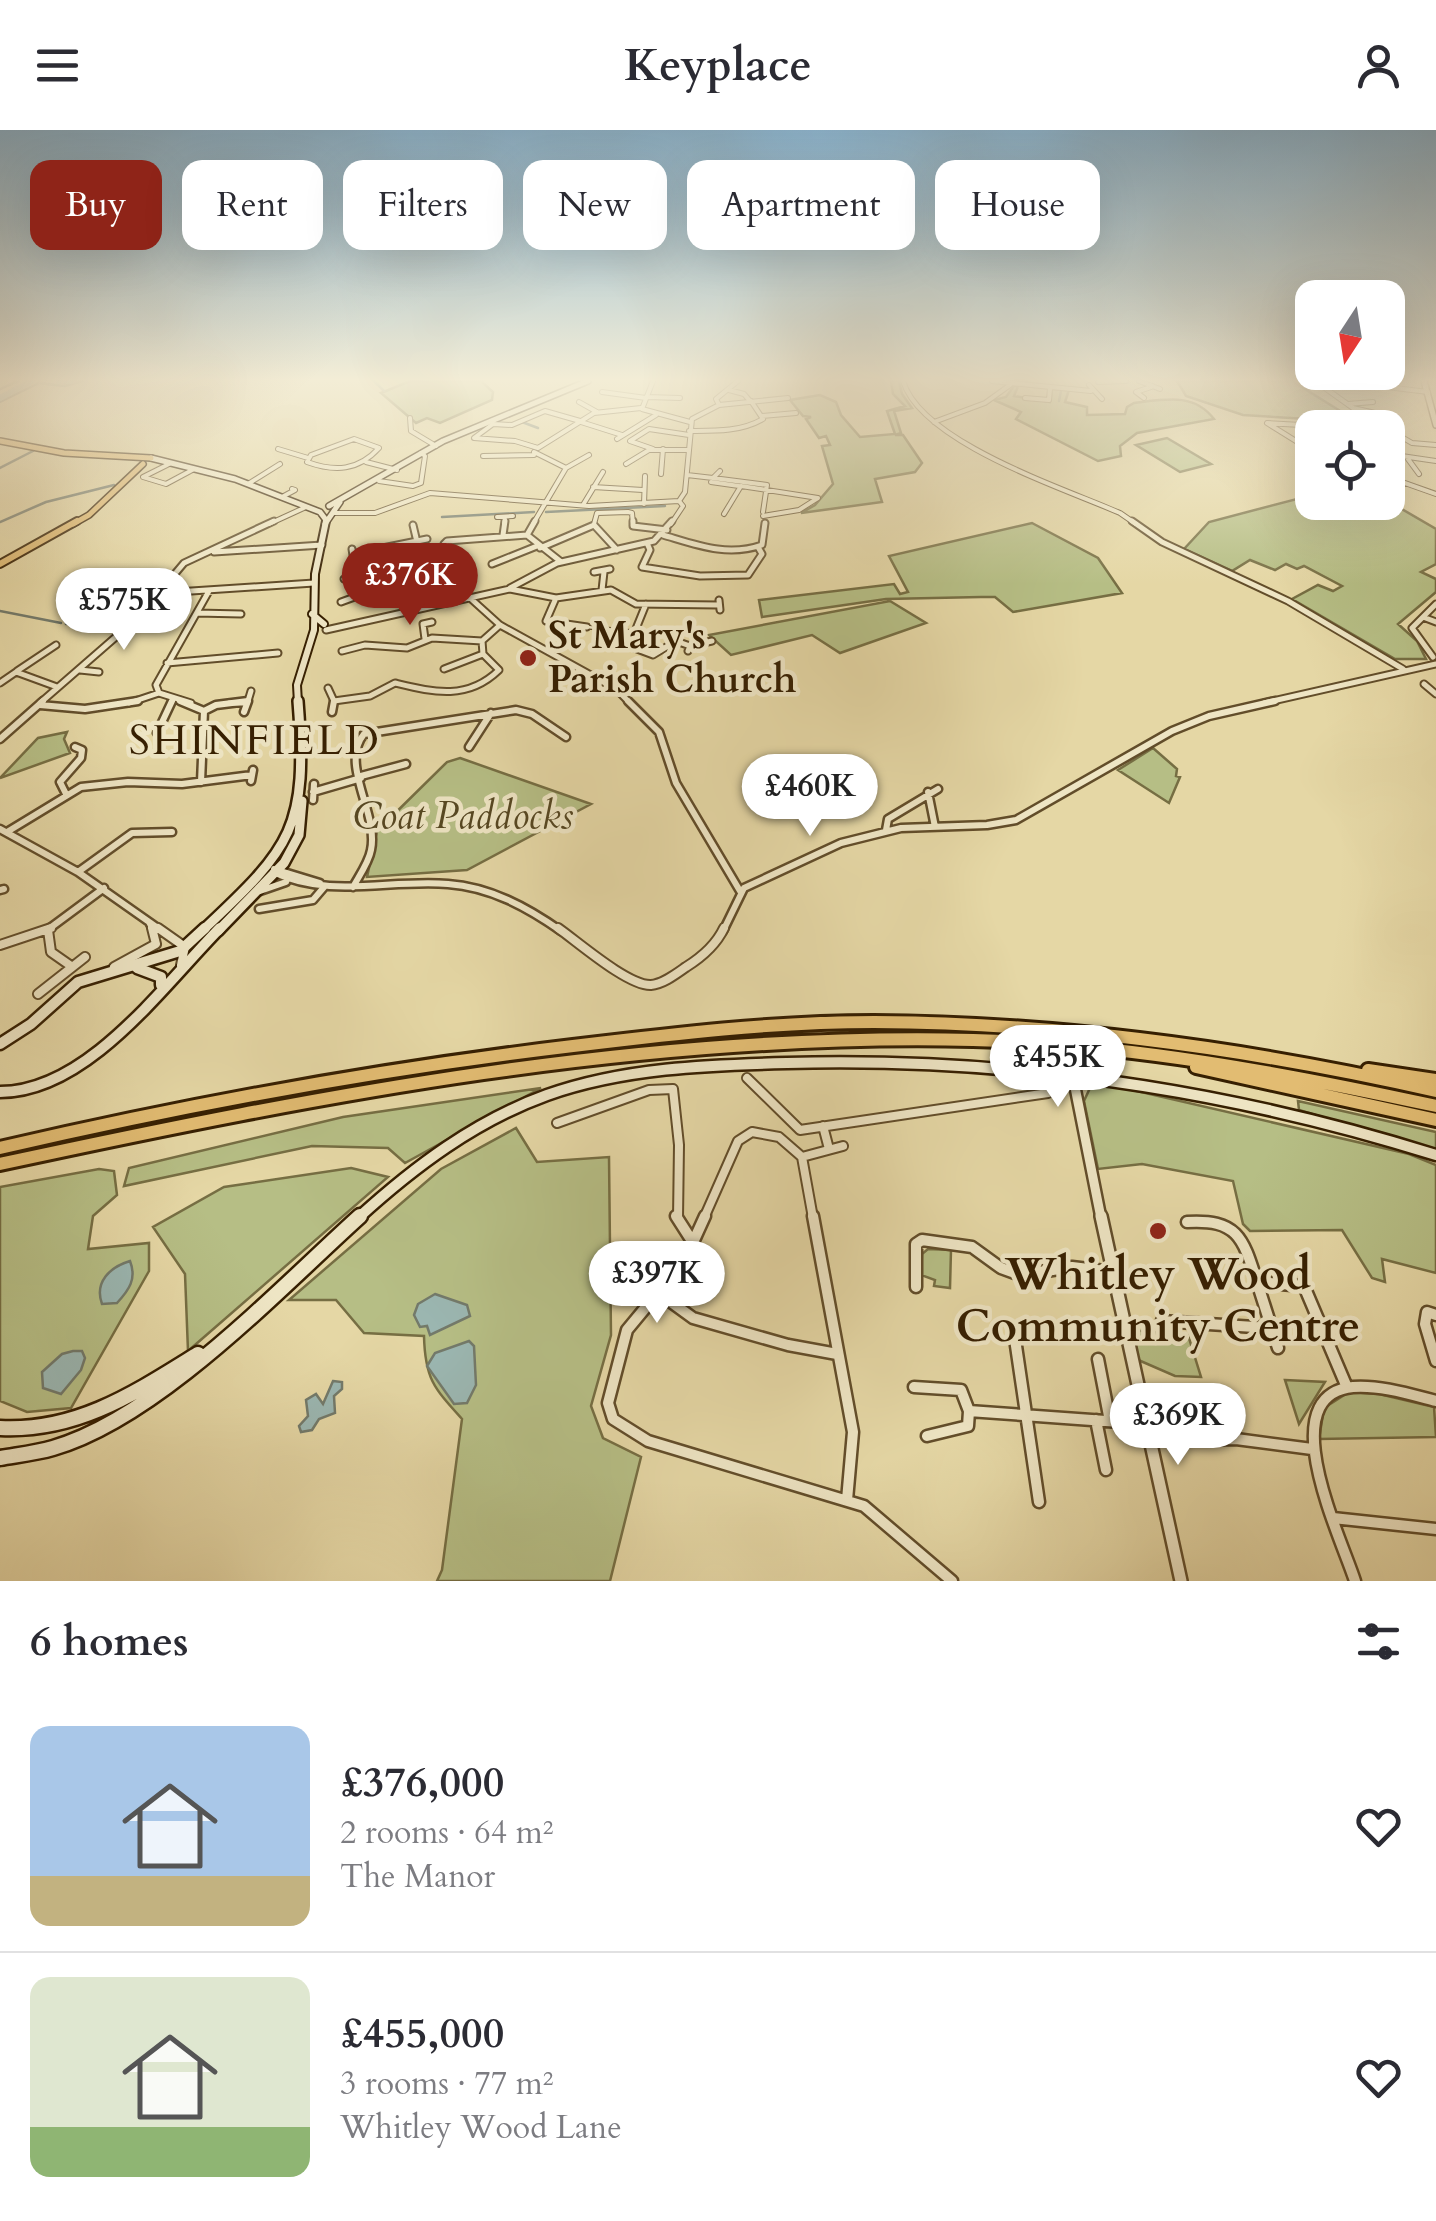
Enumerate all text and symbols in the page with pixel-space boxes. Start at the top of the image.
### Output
text: Keyplace [624,35,812,96]
icon: menu [30,38,85,93]
icon: person [1351,38,1406,93]
chip: Buy [30,160,162,250]
chip: Rent [182,160,323,250]
chip: Filters [343,160,503,250]
chip: New [523,160,667,250]
chip: Apartment [687,160,915,250]
chip: House [935,160,1100,250]
north arrow [1295,280,1405,390]
map controls [1295,280,1405,520]
button: locate [1295,410,1405,520]
pin: £376K [340,543,480,628]
text: £376K [364,553,456,597]
pin: £575K [54,568,194,653]
text: £575K [78,578,170,622]
place label: St Mary's Parish Church [548,610,797,706]
marker: St Mary's Parish Church [517,647,539,669]
district label: SHINFIELD [129,712,381,769]
pin: £460K [740,754,880,839]
text: £460K [764,764,856,808]
park label: Coat Paddocks [353,790,574,842]
pin: £455K [988,1025,1128,1110]
text: £455K [1012,1035,1104,1079]
marker: Whitley Wood Community Centre [1147,1220,1169,1242]
pin: £397K [587,1241,727,1326]
place label: Whitley Wood Community Centre [956,1244,1360,1357]
text: £397K [611,1251,703,1295]
pin: £369K [1108,1383,1248,1468]
text: £369K [1132,1393,1224,1437]
text: 6 homes [30,1613,188,1670]
icon: filters [1351,1614,1406,1669]
text: £376,000 [340,1754,504,1811]
icon: home [110,1766,230,1886]
icon: heart [1351,1799,1406,1854]
text: 2 rooms · 64 m² [340,1811,553,1855]
text: The Manor [340,1855,495,1899]
text: £455,000 [340,2005,504,2062]
icon: home [110,2017,230,2137]
icon: heart [1351,2050,1406,2105]
text: 3 rooms · 77 m² [340,2062,553,2106]
text: Whitley Wood Lane [340,2106,622,2150]

